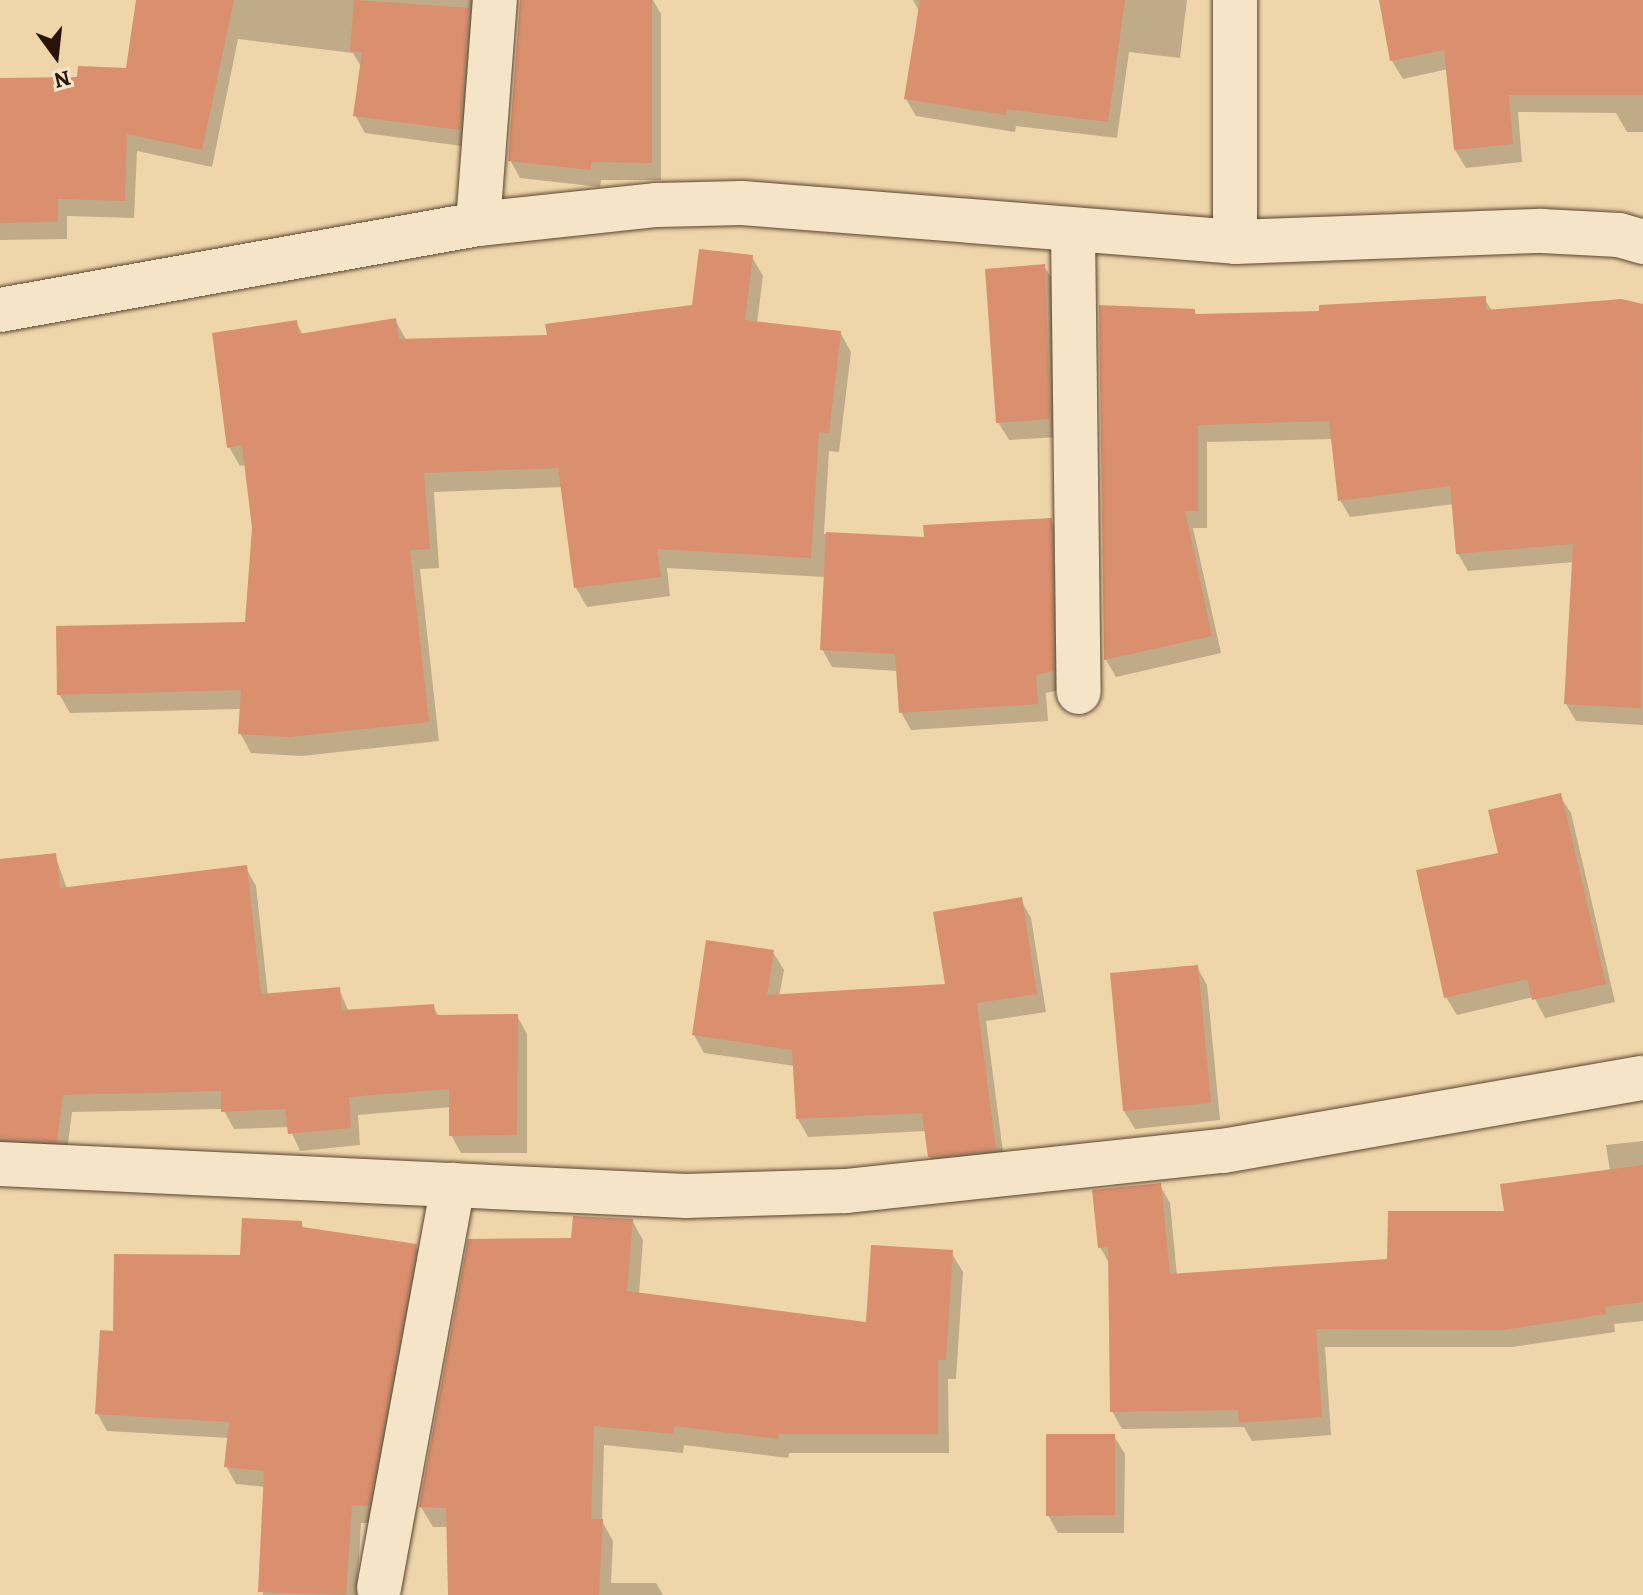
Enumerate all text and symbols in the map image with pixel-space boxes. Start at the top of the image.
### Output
north arrow [16,16,96,96]
text: N [51,63,74,96]

